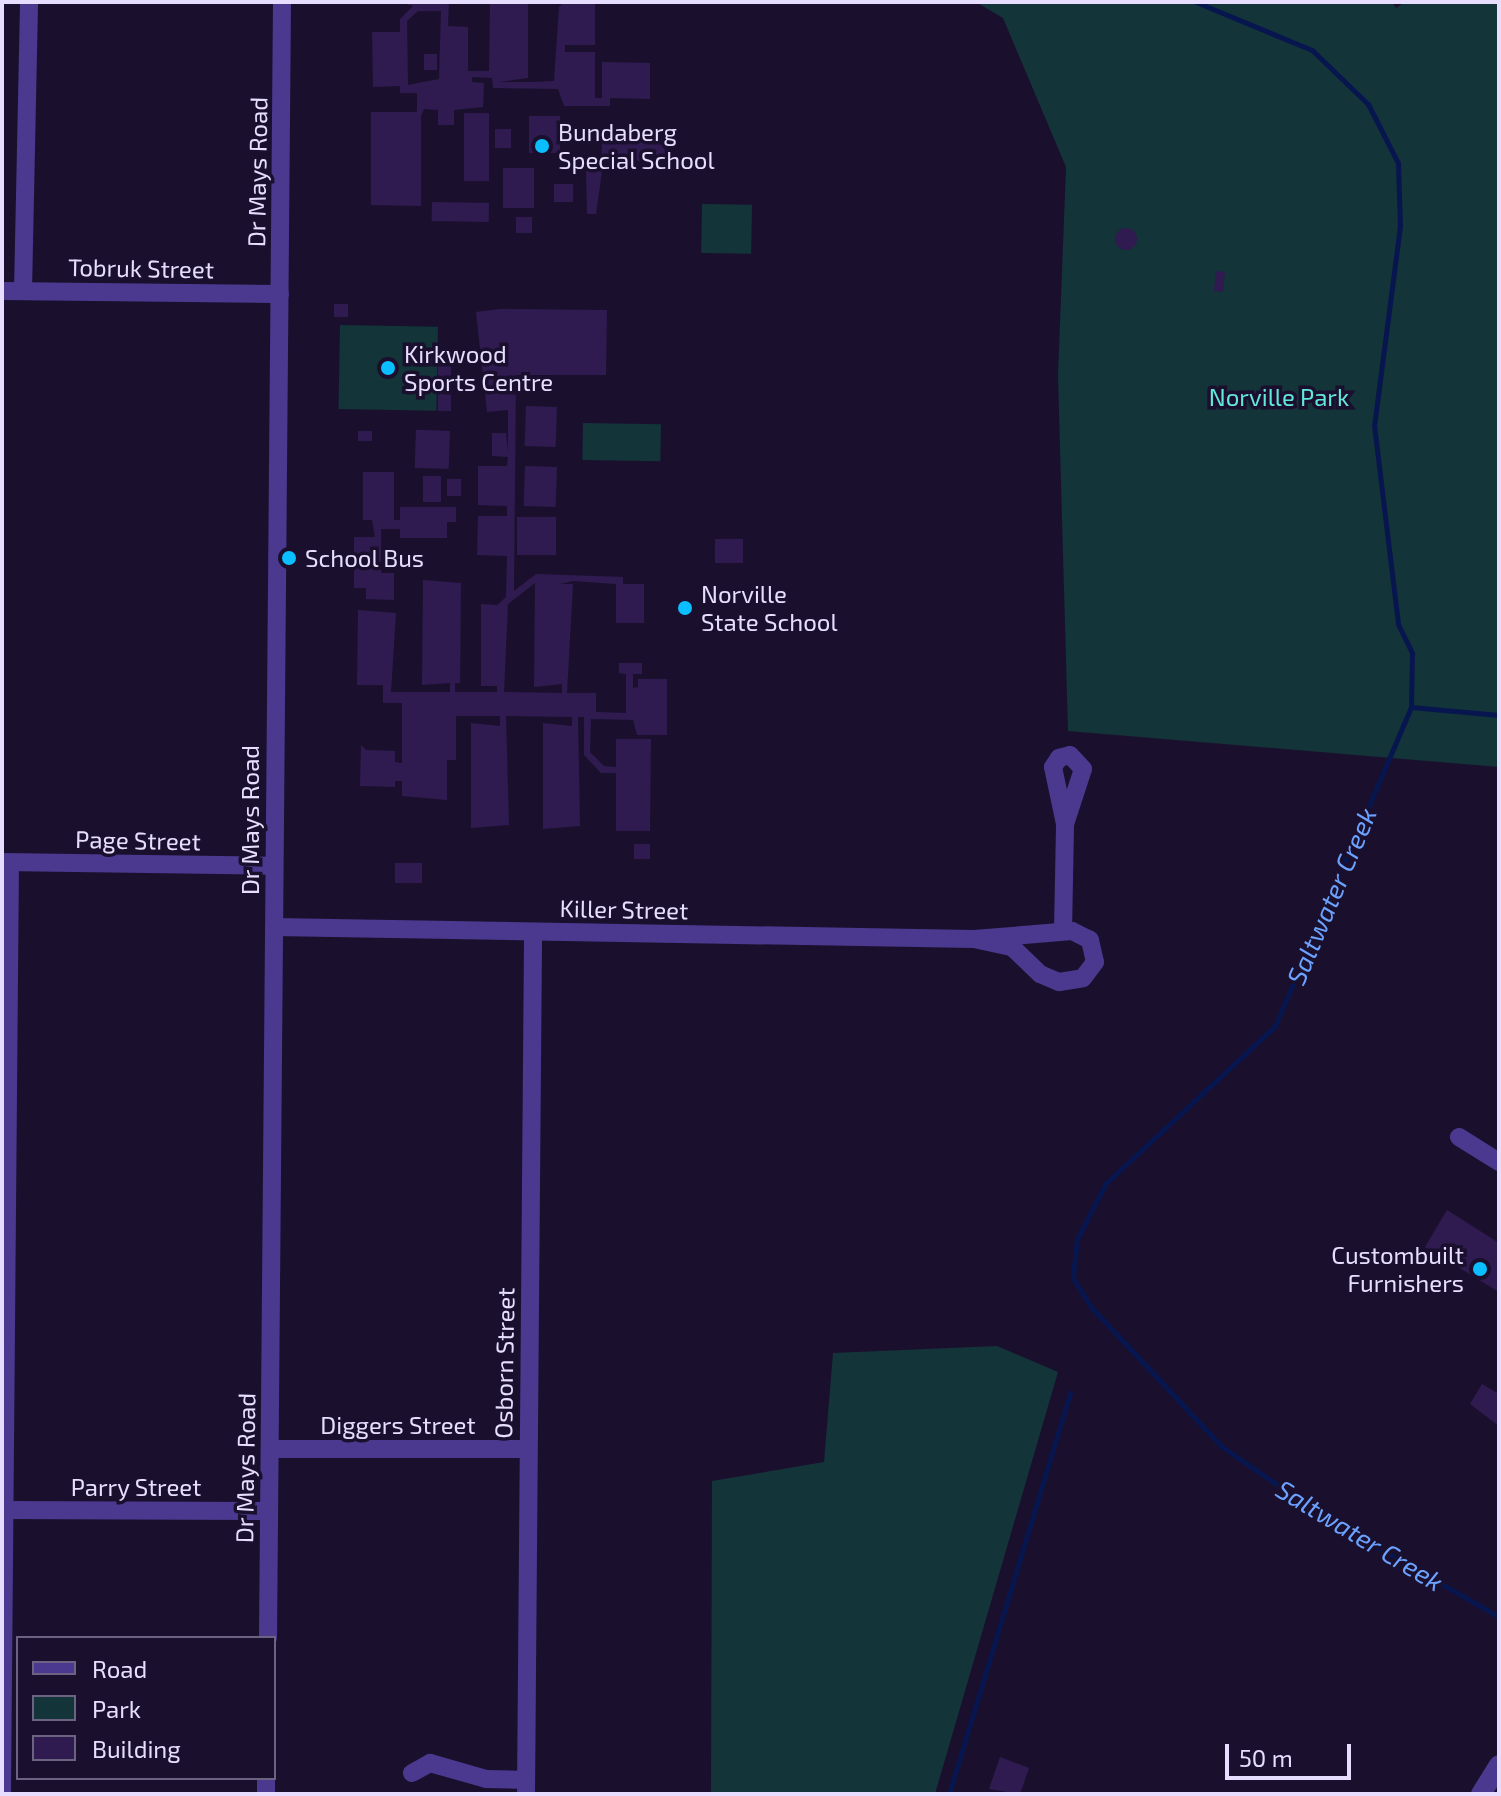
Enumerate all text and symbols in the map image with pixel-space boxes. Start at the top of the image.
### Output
street label: Dr Mays Road [241,96,273,248]
place label: Bundaberg Special School [558,118,715,174]
marker: Bundaberg Special School [533,137,551,155]
street label: Tobruk Street [68,252,214,284]
place label: Kirkwood Sports Centre [404,340,553,396]
marker: Kirkwood Sports Centre [379,359,397,377]
park label: Norville Park [1209,383,1349,411]
place label: School Bus [305,544,425,572]
marker: School Bus [280,549,298,567]
place label: Norville State School [701,580,838,636]
marker: Norville State School [676,599,694,617]
street label: Dr Mays Road [236,745,264,895]
water label: Saltwater Creek [1280,803,1382,989]
street label: Page Street [75,825,201,855]
street label: Killer Street [559,893,689,925]
place label: Custombuilt Furnishers [1331,1241,1464,1297]
marker: Custombuilt Furnishers [1471,1260,1489,1278]
street label: Osborn Street [488,1287,520,1439]
street label: Dr Mays Road [229,1392,261,1544]
street label: Diggers Street [320,1411,476,1439]
street label: Parry Street [70,1473,202,1501]
water label: Saltwater Creek [1271,1473,1449,1597]
legend [16,1636,276,1780]
text: Road [92,1654,147,1683]
text: Park [92,1694,141,1723]
scale bar [1229,1728,1355,1778]
text: Building [92,1734,181,1763]
text: 50 m [1239,1743,1293,1772]

